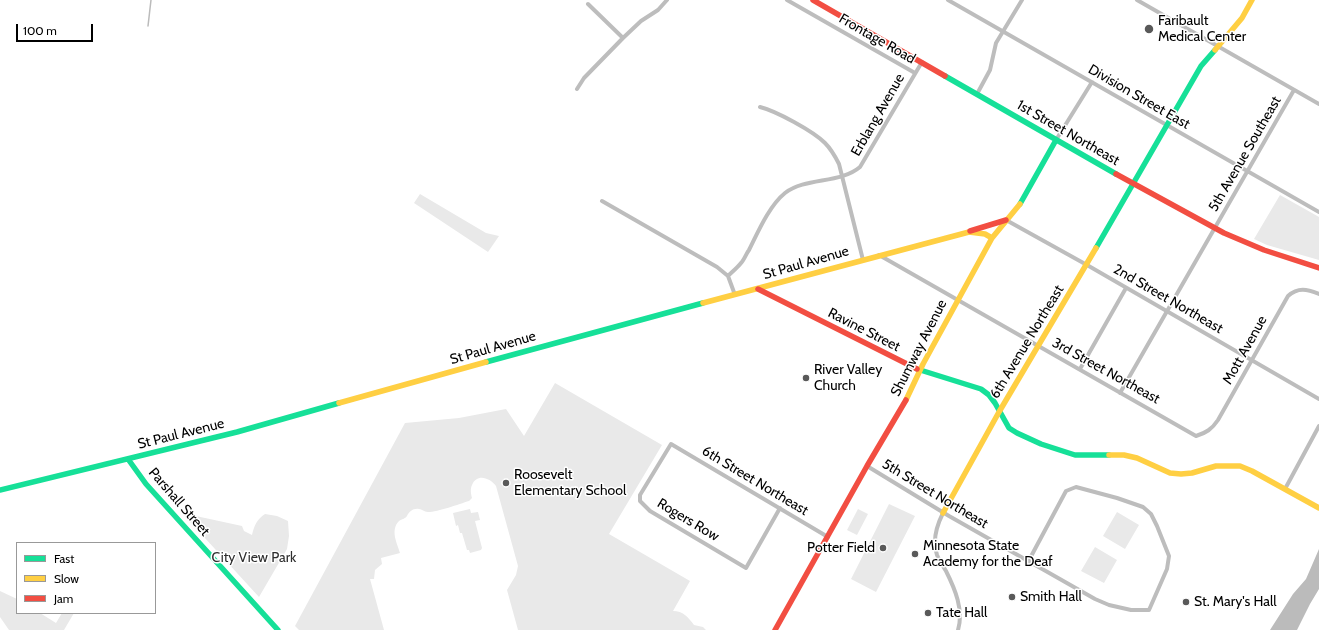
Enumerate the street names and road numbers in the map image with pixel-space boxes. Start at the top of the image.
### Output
street label: Frontage Road [836,10,918,68]
street label: Division Street East [1085,61,1193,133]
street label: Erblang Avenue [848,71,908,159]
street label: 5th Avenue Southeast [1205,93,1285,215]
street label: 1st Street Northeast [1014,97,1122,169]
street label: St Paul Avenue [761,243,851,283]
street label: 2nd Street Northeast [1110,261,1226,337]
street label: 6th Avenue Northeast [986,282,1068,402]
street label: Shumway Avenue [887,297,951,399]
street label: Ravine Street [825,305,903,355]
street label: Mott Avenue [1219,313,1271,387]
street label: St Paul Avenue [448,328,538,368]
street label: 3rd Street Northeast [1049,334,1163,408]
street label: St Paul Avenue [136,415,226,453]
street label: 6th Street Northeast [699,443,811,519]
street label: 5th Street Northeast [879,456,991,532]
street label: Parshall Street [145,464,213,540]
street label: Rogers Row [654,495,722,545]

